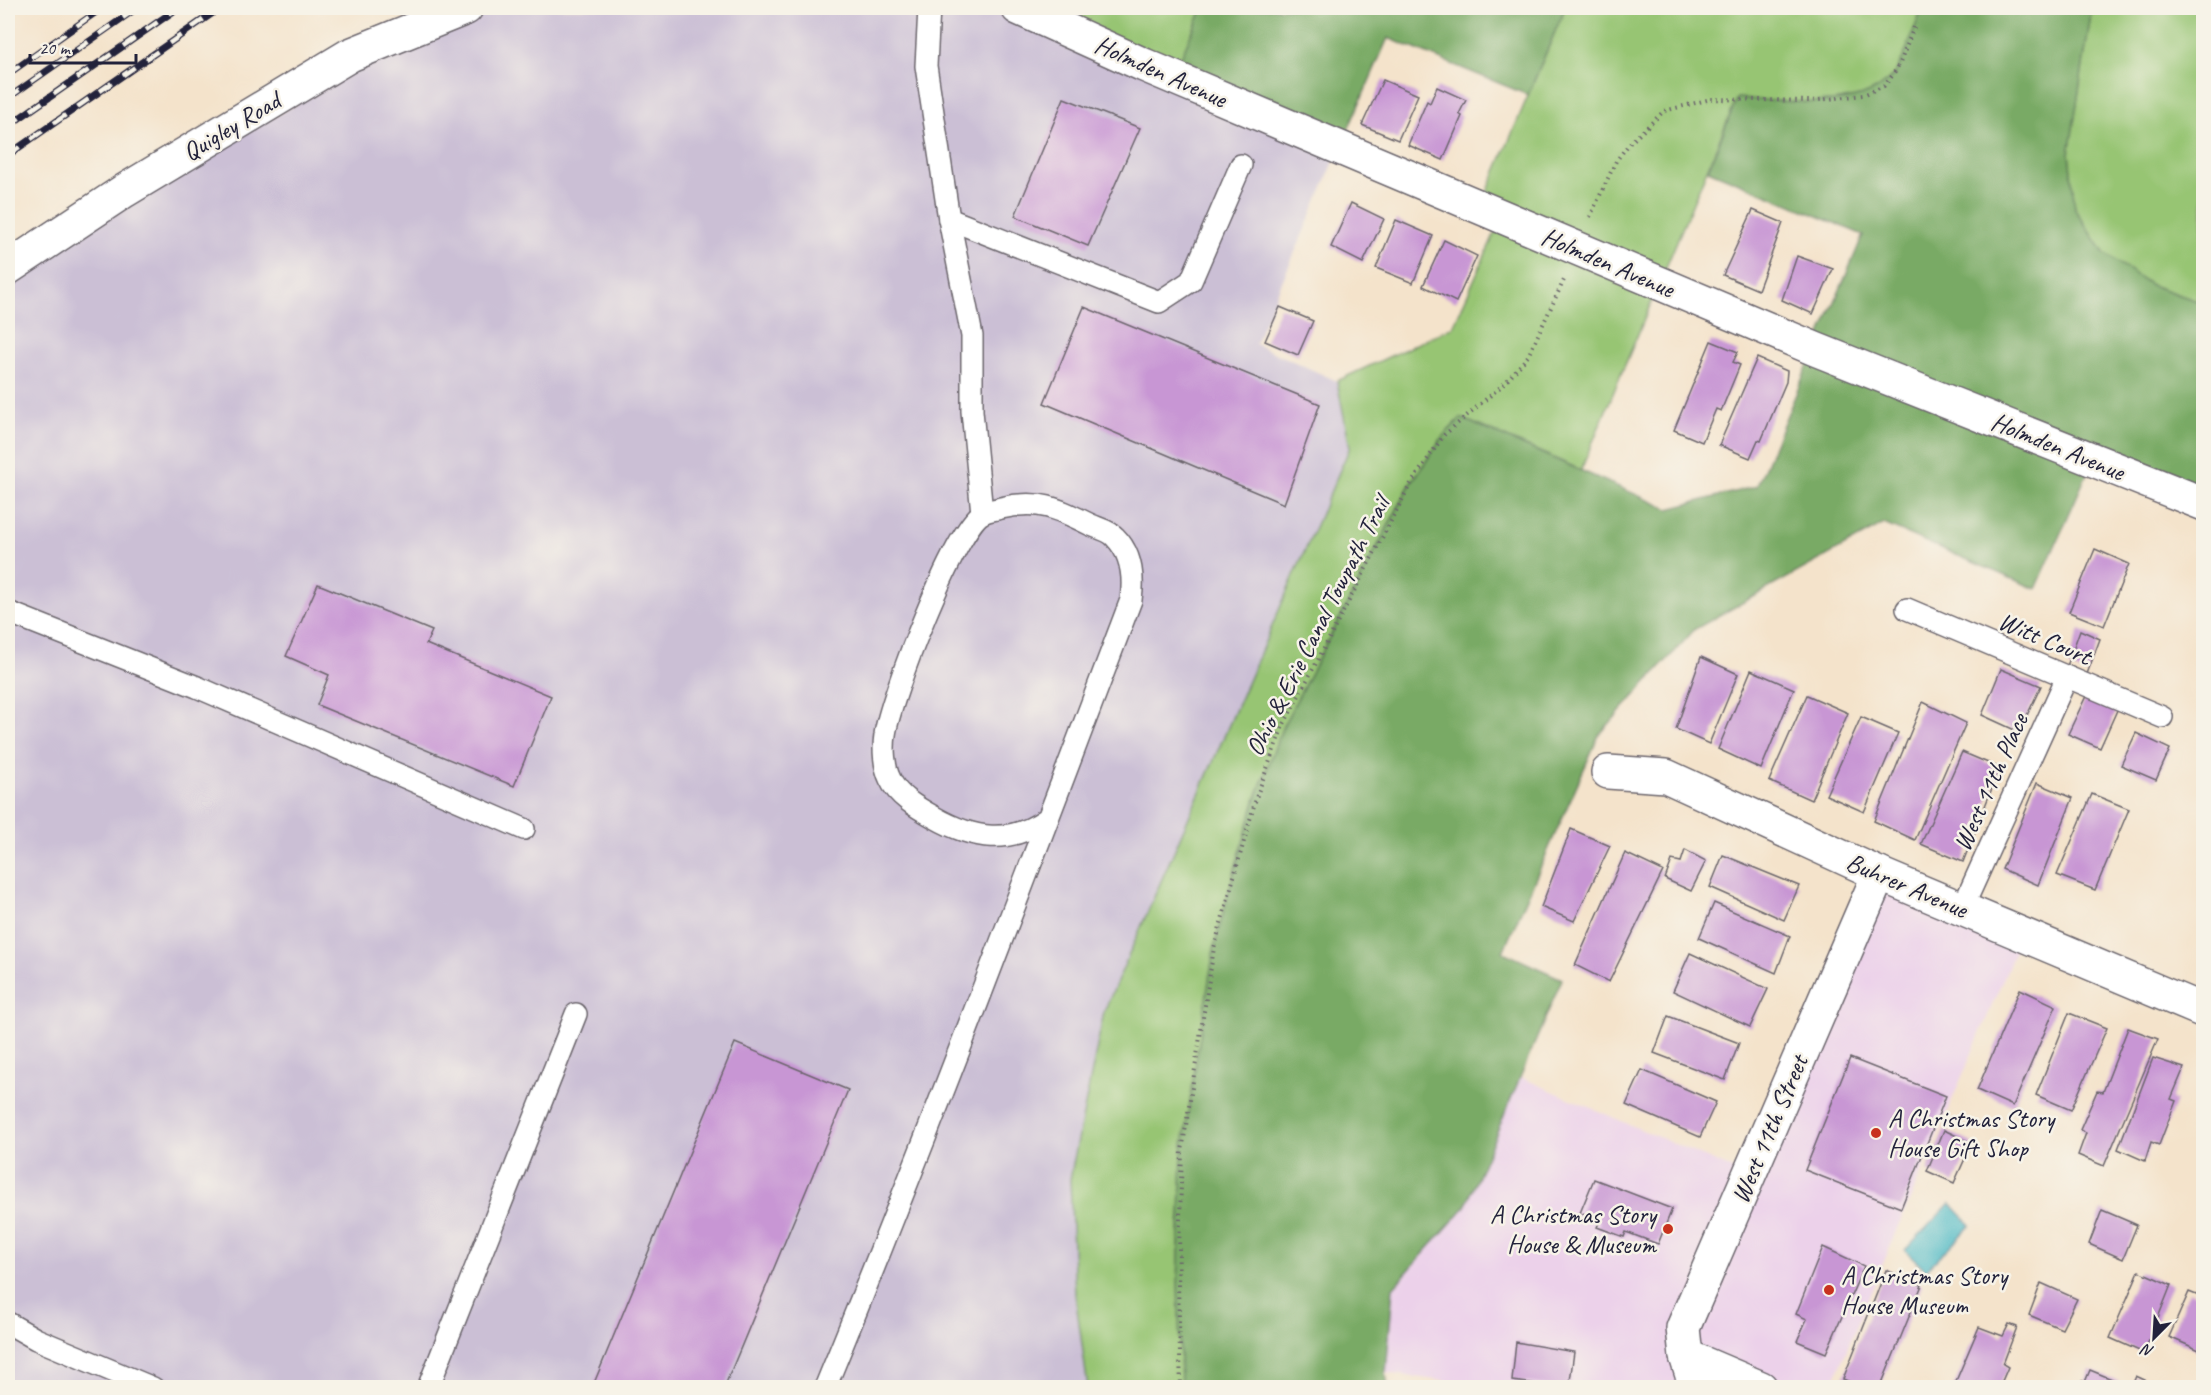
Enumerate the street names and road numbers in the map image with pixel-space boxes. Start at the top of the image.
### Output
street label: Holmden Avenue [1090,28,1233,116]
street label: Quigley Road [176,82,289,168]
street label: Holmden Avenue [1537,220,1680,306]
street label: Holmden Avenue [1986,405,2131,489]
street label: Ohio & Erie Canal Towpath Trail [1238,487,1399,761]
street label: Witt Court [1994,604,2098,674]
street label: West 11th Place [1946,707,2036,856]
street label: Buhrer Avenue [1841,845,1974,926]
street label: West 11th Street [1724,1048,1816,1208]

